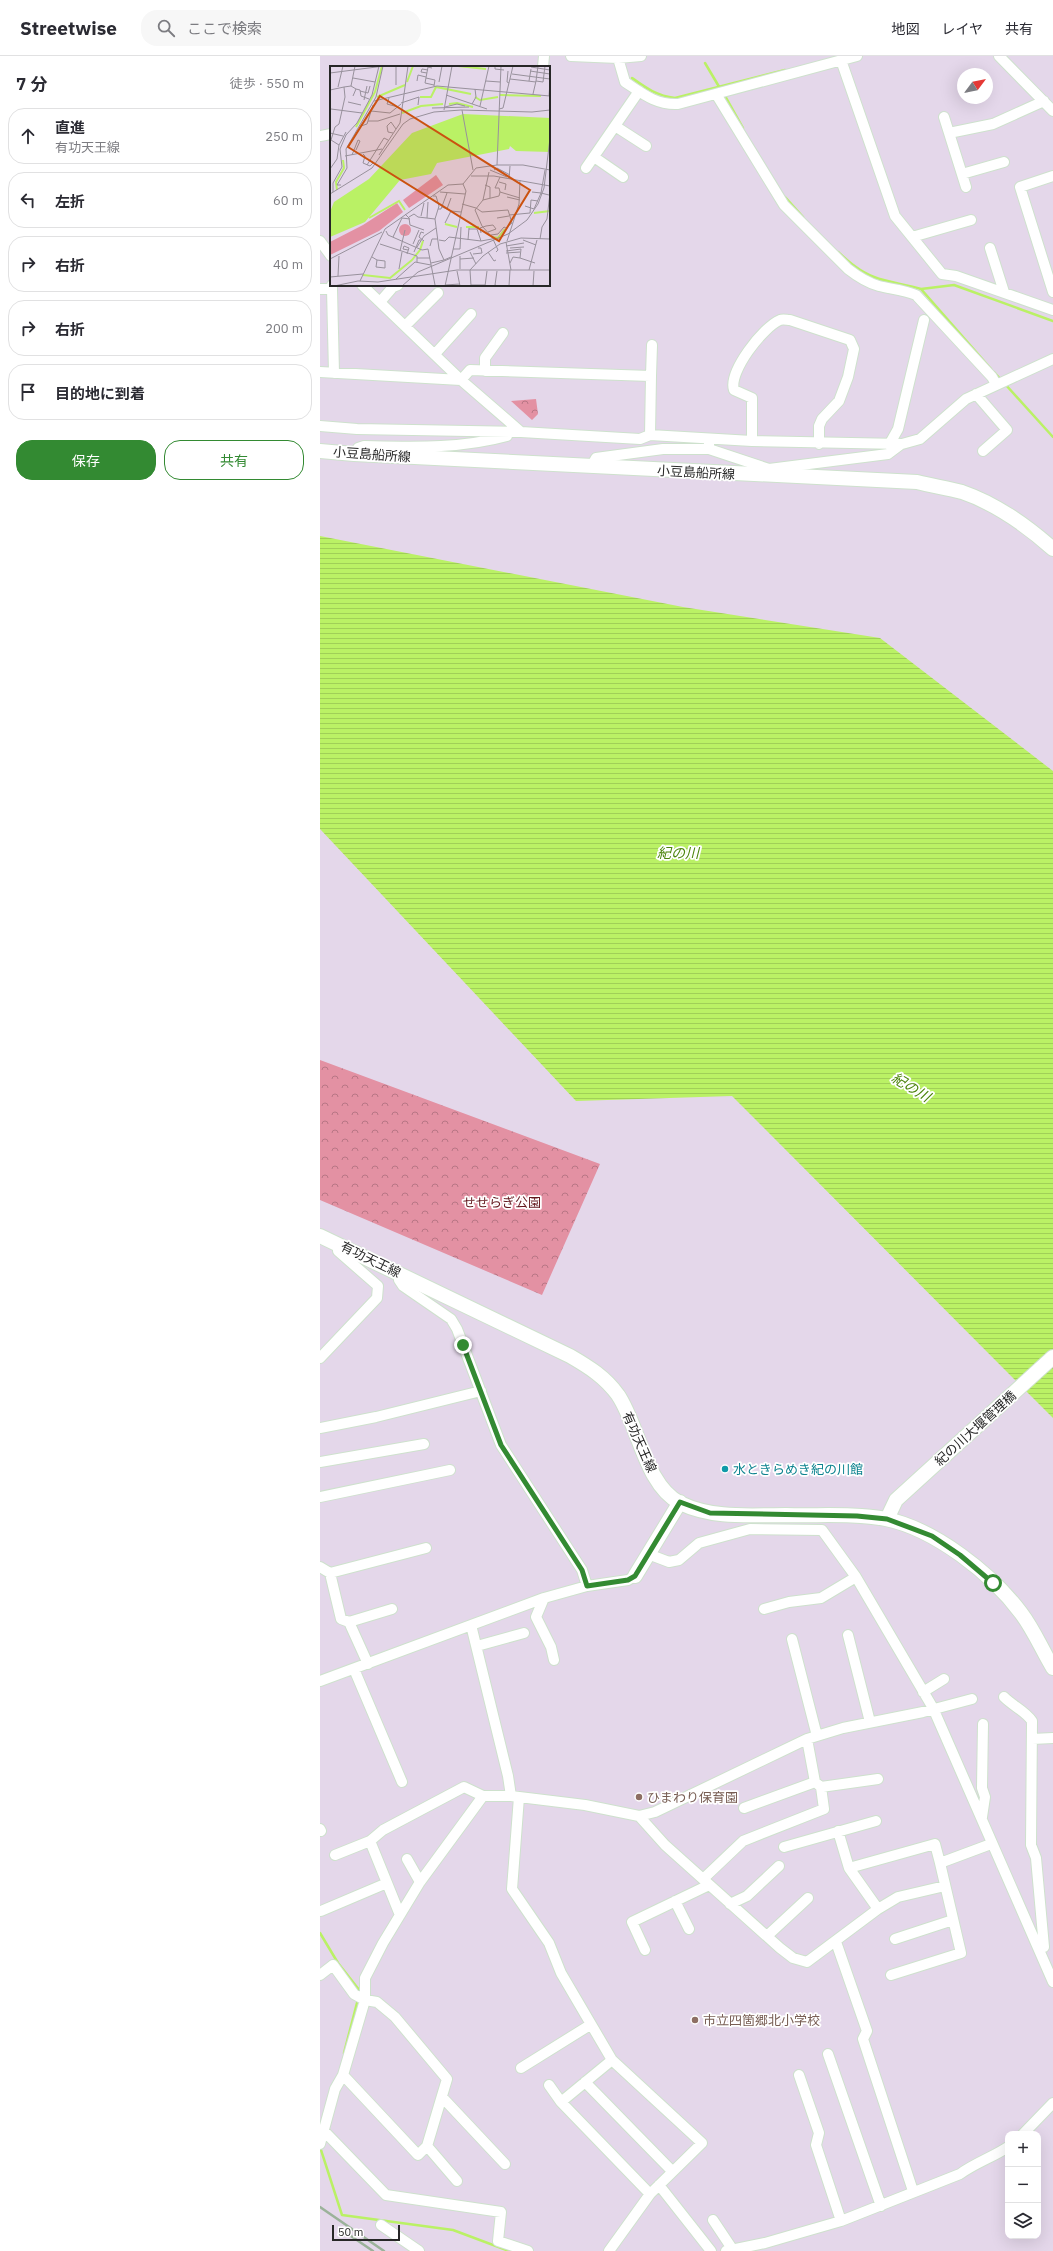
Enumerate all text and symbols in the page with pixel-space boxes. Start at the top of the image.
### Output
search box [141,10,421,46]
text: Streetwise [20,16,117,40]
icon: search [155,17,177,39]
text: ここで検索 [187,19,262,38]
text: 地図 [891,20,919,38]
text: レイヤ [941,20,983,38]
text: 共有 [1005,20,1033,38]
inset map [330,66,550,286]
north arrow [957,68,993,104]
text: 7 分 [16,73,47,95]
text: 徒歩 · 550 m [230,75,304,92]
text: 直進 [55,118,85,137]
icon: ahead [17,125,39,147]
text: 250 m [265,128,303,145]
text: 有功天王線 [55,139,120,156]
icon: left [17,189,39,211]
text: 左折 [55,192,85,211]
text: 60 m [273,192,303,209]
icon: right [17,253,39,275]
text: 右折 [55,256,85,275]
text: 40 m [273,256,303,273]
icon: right [17,317,39,339]
text: 右折 [55,320,85,339]
text: 200 m [265,320,303,337]
icon: arrive [17,381,39,403]
text: 目的地に到着 [55,384,145,403]
button: 保存 [16,440,156,480]
button: 共有 [164,440,304,480]
street label: 小豆島船所線 [332,443,411,466]
street label: 小豆島船所線 [657,462,735,483]
water label: 紀の川 [657,844,701,862]
water label: 紀の川 [888,1068,935,1107]
park label: せせらぎ公園 [463,1194,541,1211]
street label: 有功天王線 [338,1238,404,1281]
route end [454,1336,472,1354]
street label: 紀の川大堰管理橋 [931,1387,1020,1469]
street label: 有功天王線 [619,1409,661,1475]
place label: 水ときらめき紀の川館 [733,1461,863,1478]
marker: 水ときらめき紀の川館 [720,1464,730,1474]
route start [984,1574,1002,1592]
place label: ひまわり保育園 [647,1789,738,1806]
marker: ひまわり保育園 [634,1792,644,1802]
place label: 市立四箇郷北小学校 [703,2012,820,2029]
marker: 市立四箇郷北小学校 [690,2015,700,2025]
map controls [1005,2131,1041,2239]
button: + [1005,2131,1041,2167]
button: − [1005,2167,1041,2203]
button: layers [1005,2203,1041,2239]
scale bar [332,2223,400,2242]
text: 50 m [338,2225,363,2239]

